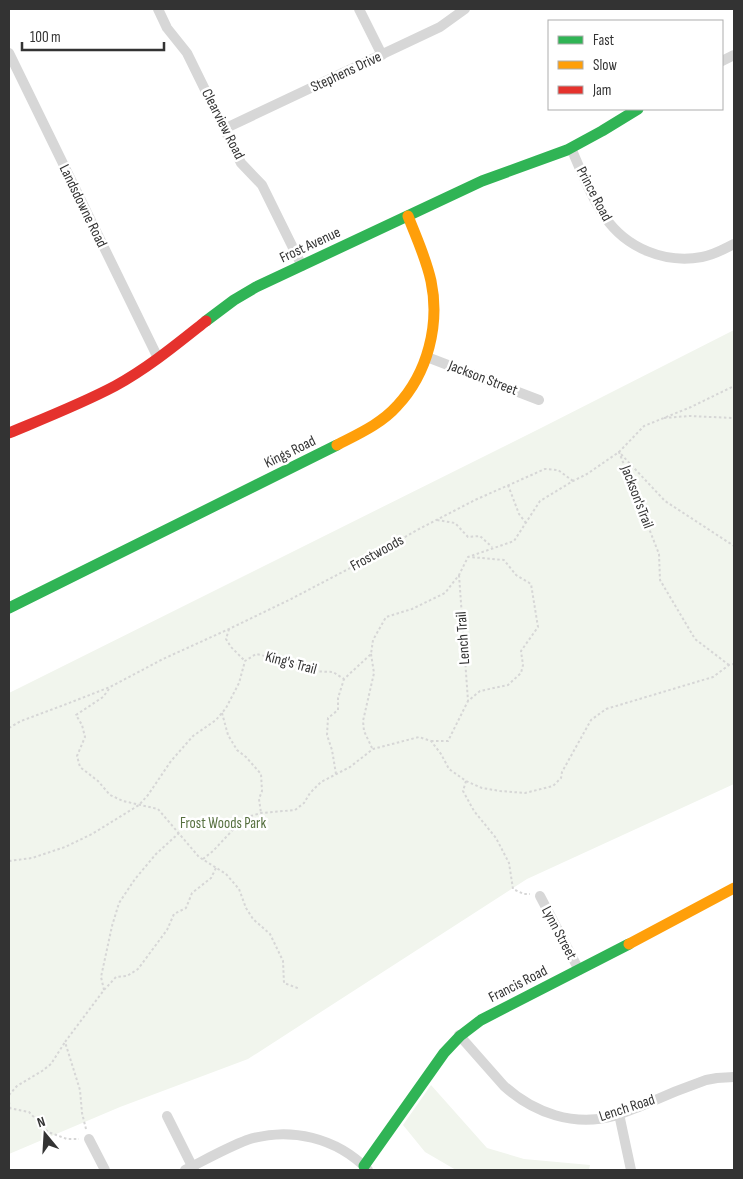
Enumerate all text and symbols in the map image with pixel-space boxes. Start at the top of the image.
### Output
scale bar [22,20,165,52]
legend [548,20,723,110]
text: 100 m [30,28,61,47]
text: Fast [593,31,615,50]
street label: Stephens Drive [308,47,384,97]
text: Slow [593,56,617,75]
text: Jam [592,81,611,100]
street label: Clearview Road [197,86,249,162]
street label: Landsdowne Road [55,161,111,251]
street label: Prince Road [572,163,616,225]
street label: Frost Avenue [277,223,343,267]
street label: Jackson Street [445,356,521,400]
street label: Kings Road [261,431,319,473]
street label: Jackson'sTrail [616,462,658,531]
street label: Frostwoods [347,531,407,575]
street label: Lench Trail [452,611,474,665]
street label: King's Trail [263,647,319,679]
park label: Frost Woods Park [180,814,266,833]
street label: Lynn Street [537,903,581,963]
street label: Francis Road [485,961,551,1007]
street label: Lench Road [597,1090,657,1126]
north arrow [20,1109,70,1159]
text: N [35,1113,47,1131]

